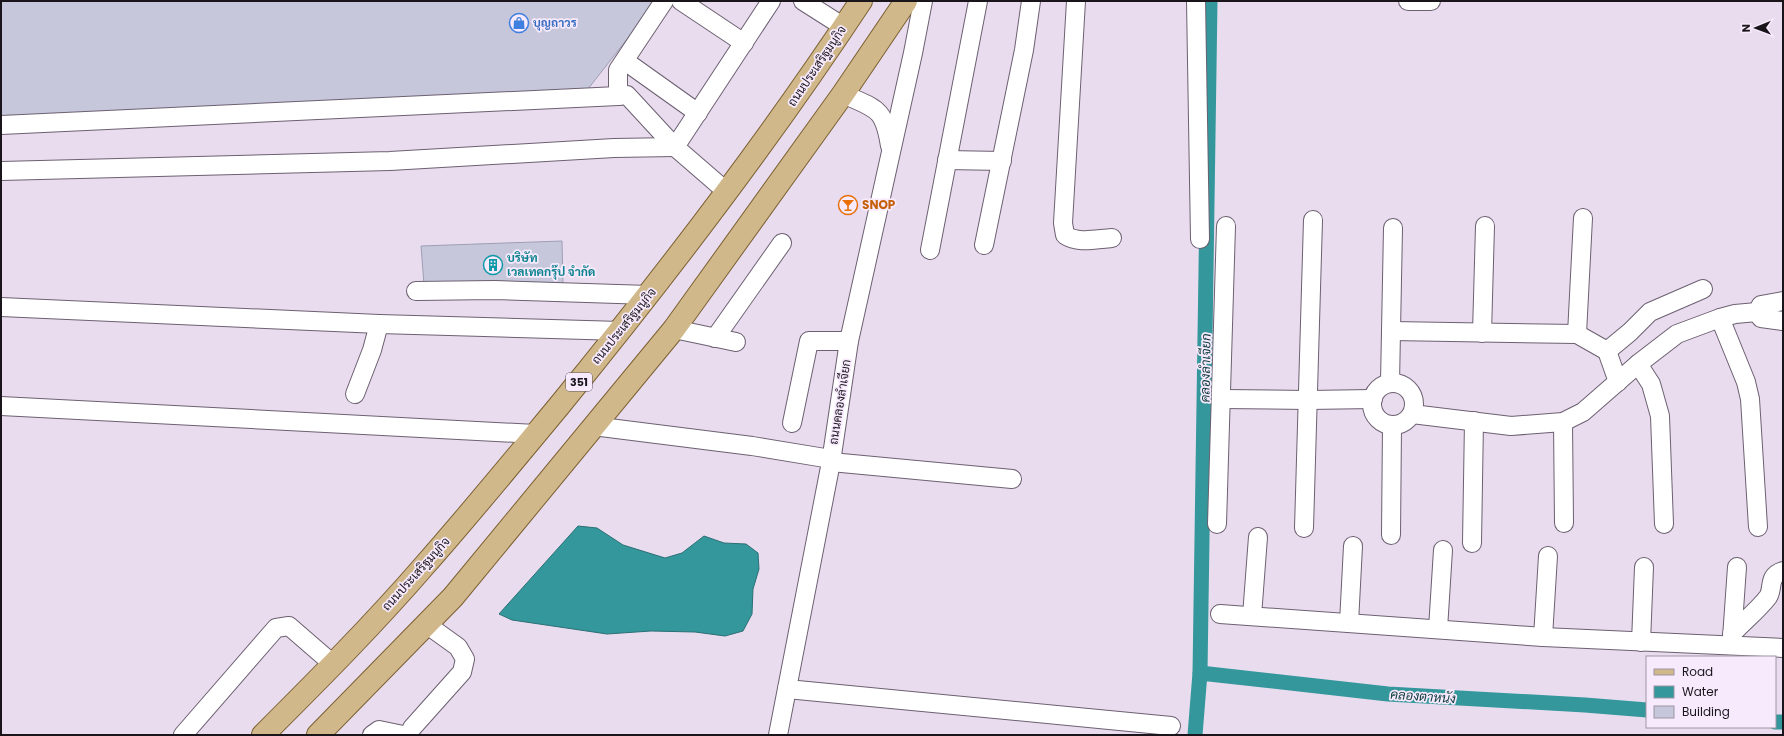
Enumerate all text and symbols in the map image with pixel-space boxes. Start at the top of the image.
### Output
north arrow [1736,8,1776,48]
shop icon: บุญถาวร [508,12,530,34]
place label: บุญถาวร [533,14,577,31]
street label: ถนนประเสริฐมนูกิจ [783,22,850,109]
text: N [1738,24,1754,32]
bar icon: SNOP [837,194,859,216]
place label: SNOP [862,196,896,213]
place label: บริษัท เวลเทคกรุ๊ป จำกัด [507,249,595,280]
building icon: บริษัท เวลเทคกรุ๊ป จำกัด [482,254,504,276]
street label: ถนนประเสริฐมนูกิจ [587,284,660,368]
water label: คลองลำเจียก [1195,333,1216,403]
street label: ถนนคลองลำเจียก [824,358,855,446]
road number: 351 [566,373,592,391]
street label: ถนนประเสริฐมนูกิจ [378,533,453,614]
legend [1646,656,1776,728]
text: Road [1682,663,1713,680]
text: Water [1682,683,1719,700]
water label: คลองตาหนัง [1390,685,1456,708]
text: Building [1682,703,1730,720]

